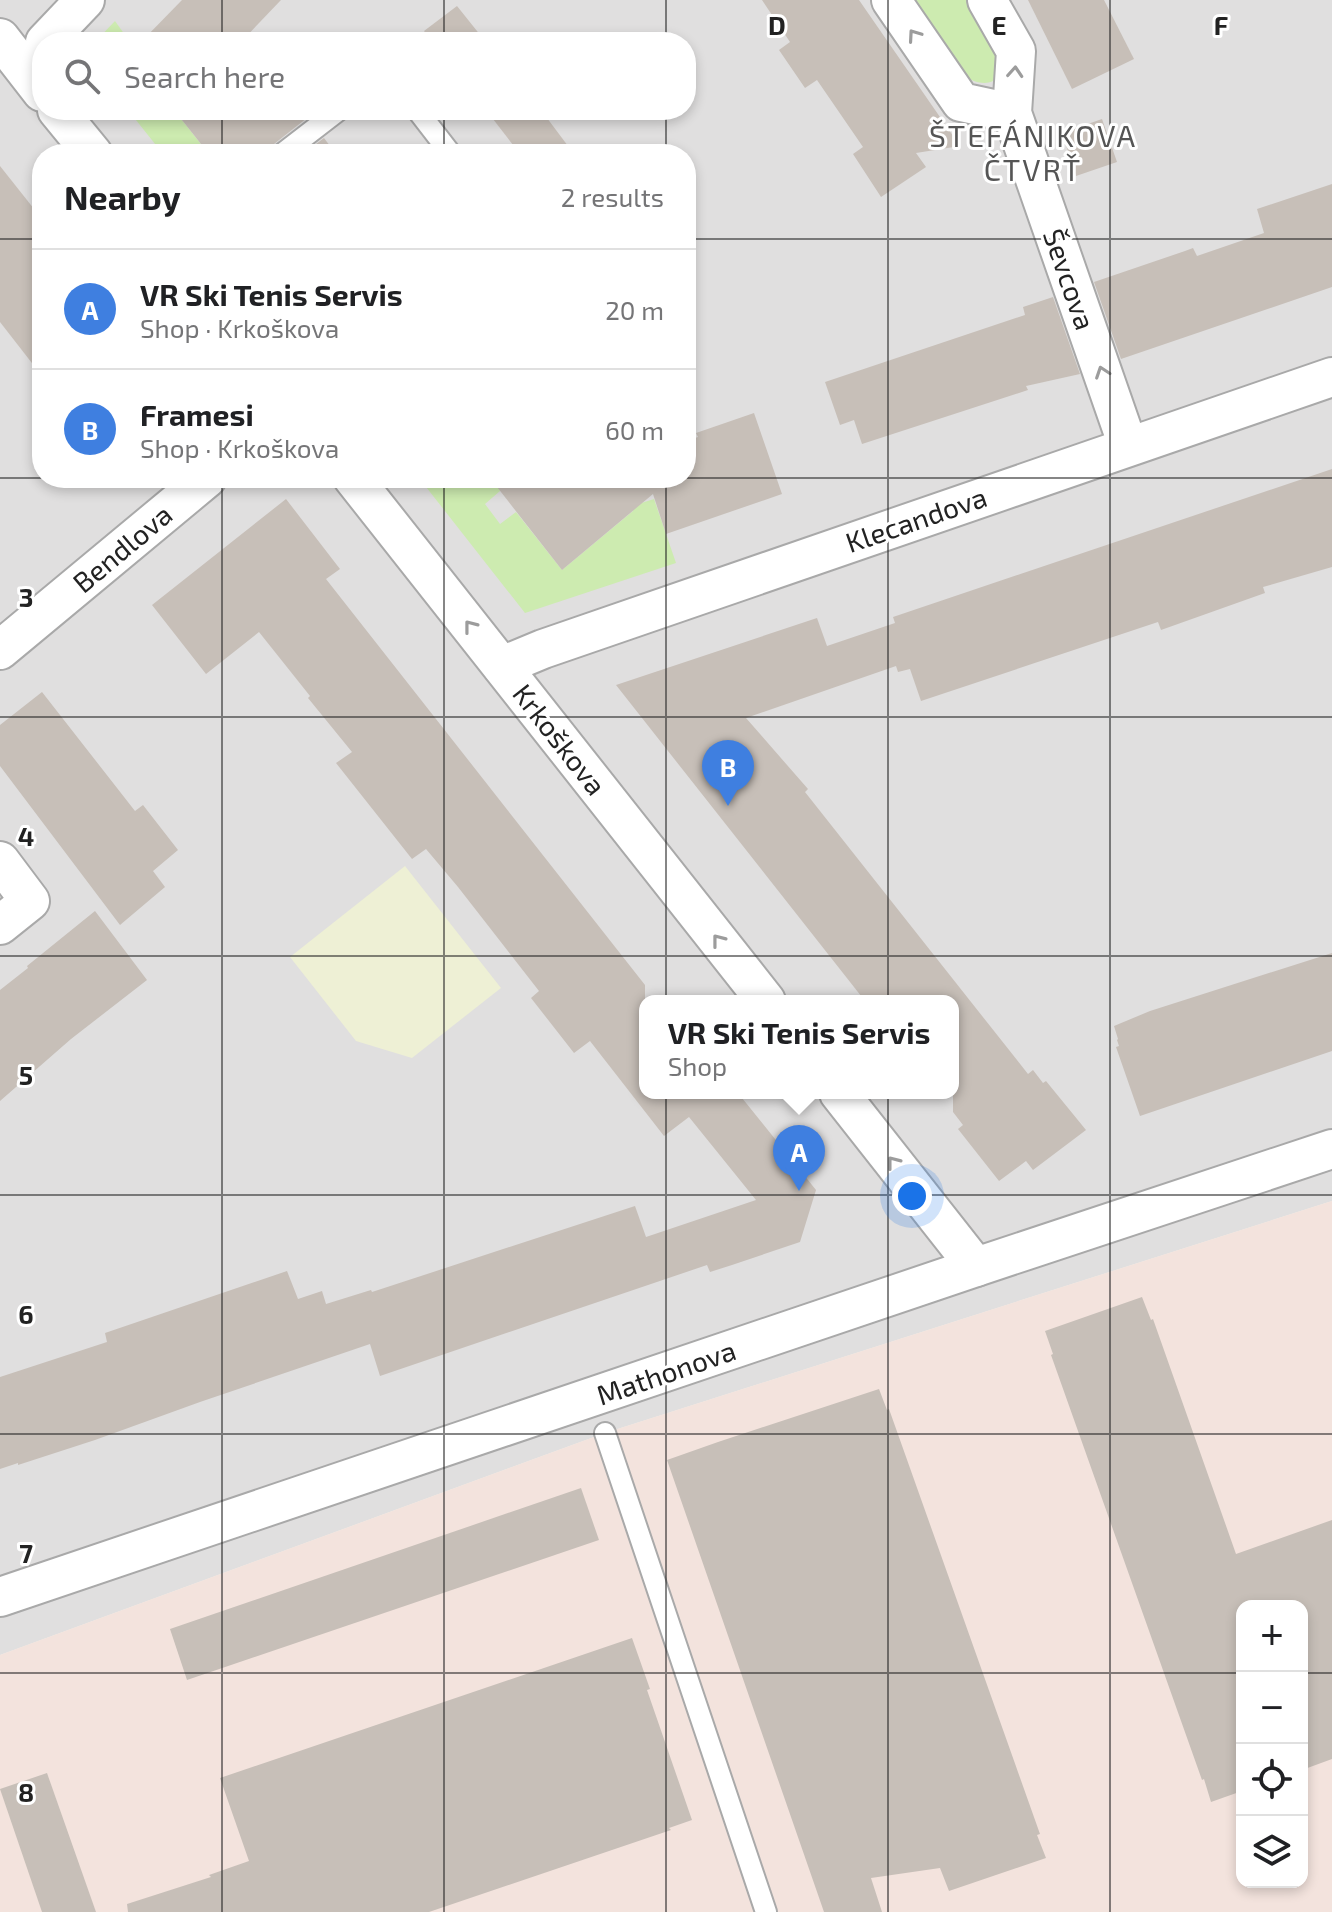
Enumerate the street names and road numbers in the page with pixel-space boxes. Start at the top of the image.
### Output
street label: Ševcova [1037,224,1103,334]
street label: Klecandova [841,479,991,559]
street label: Bendlova [66,497,178,599]
street label: Krkoškova [506,677,614,801]
street label: Mathonova [592,1332,740,1412]

